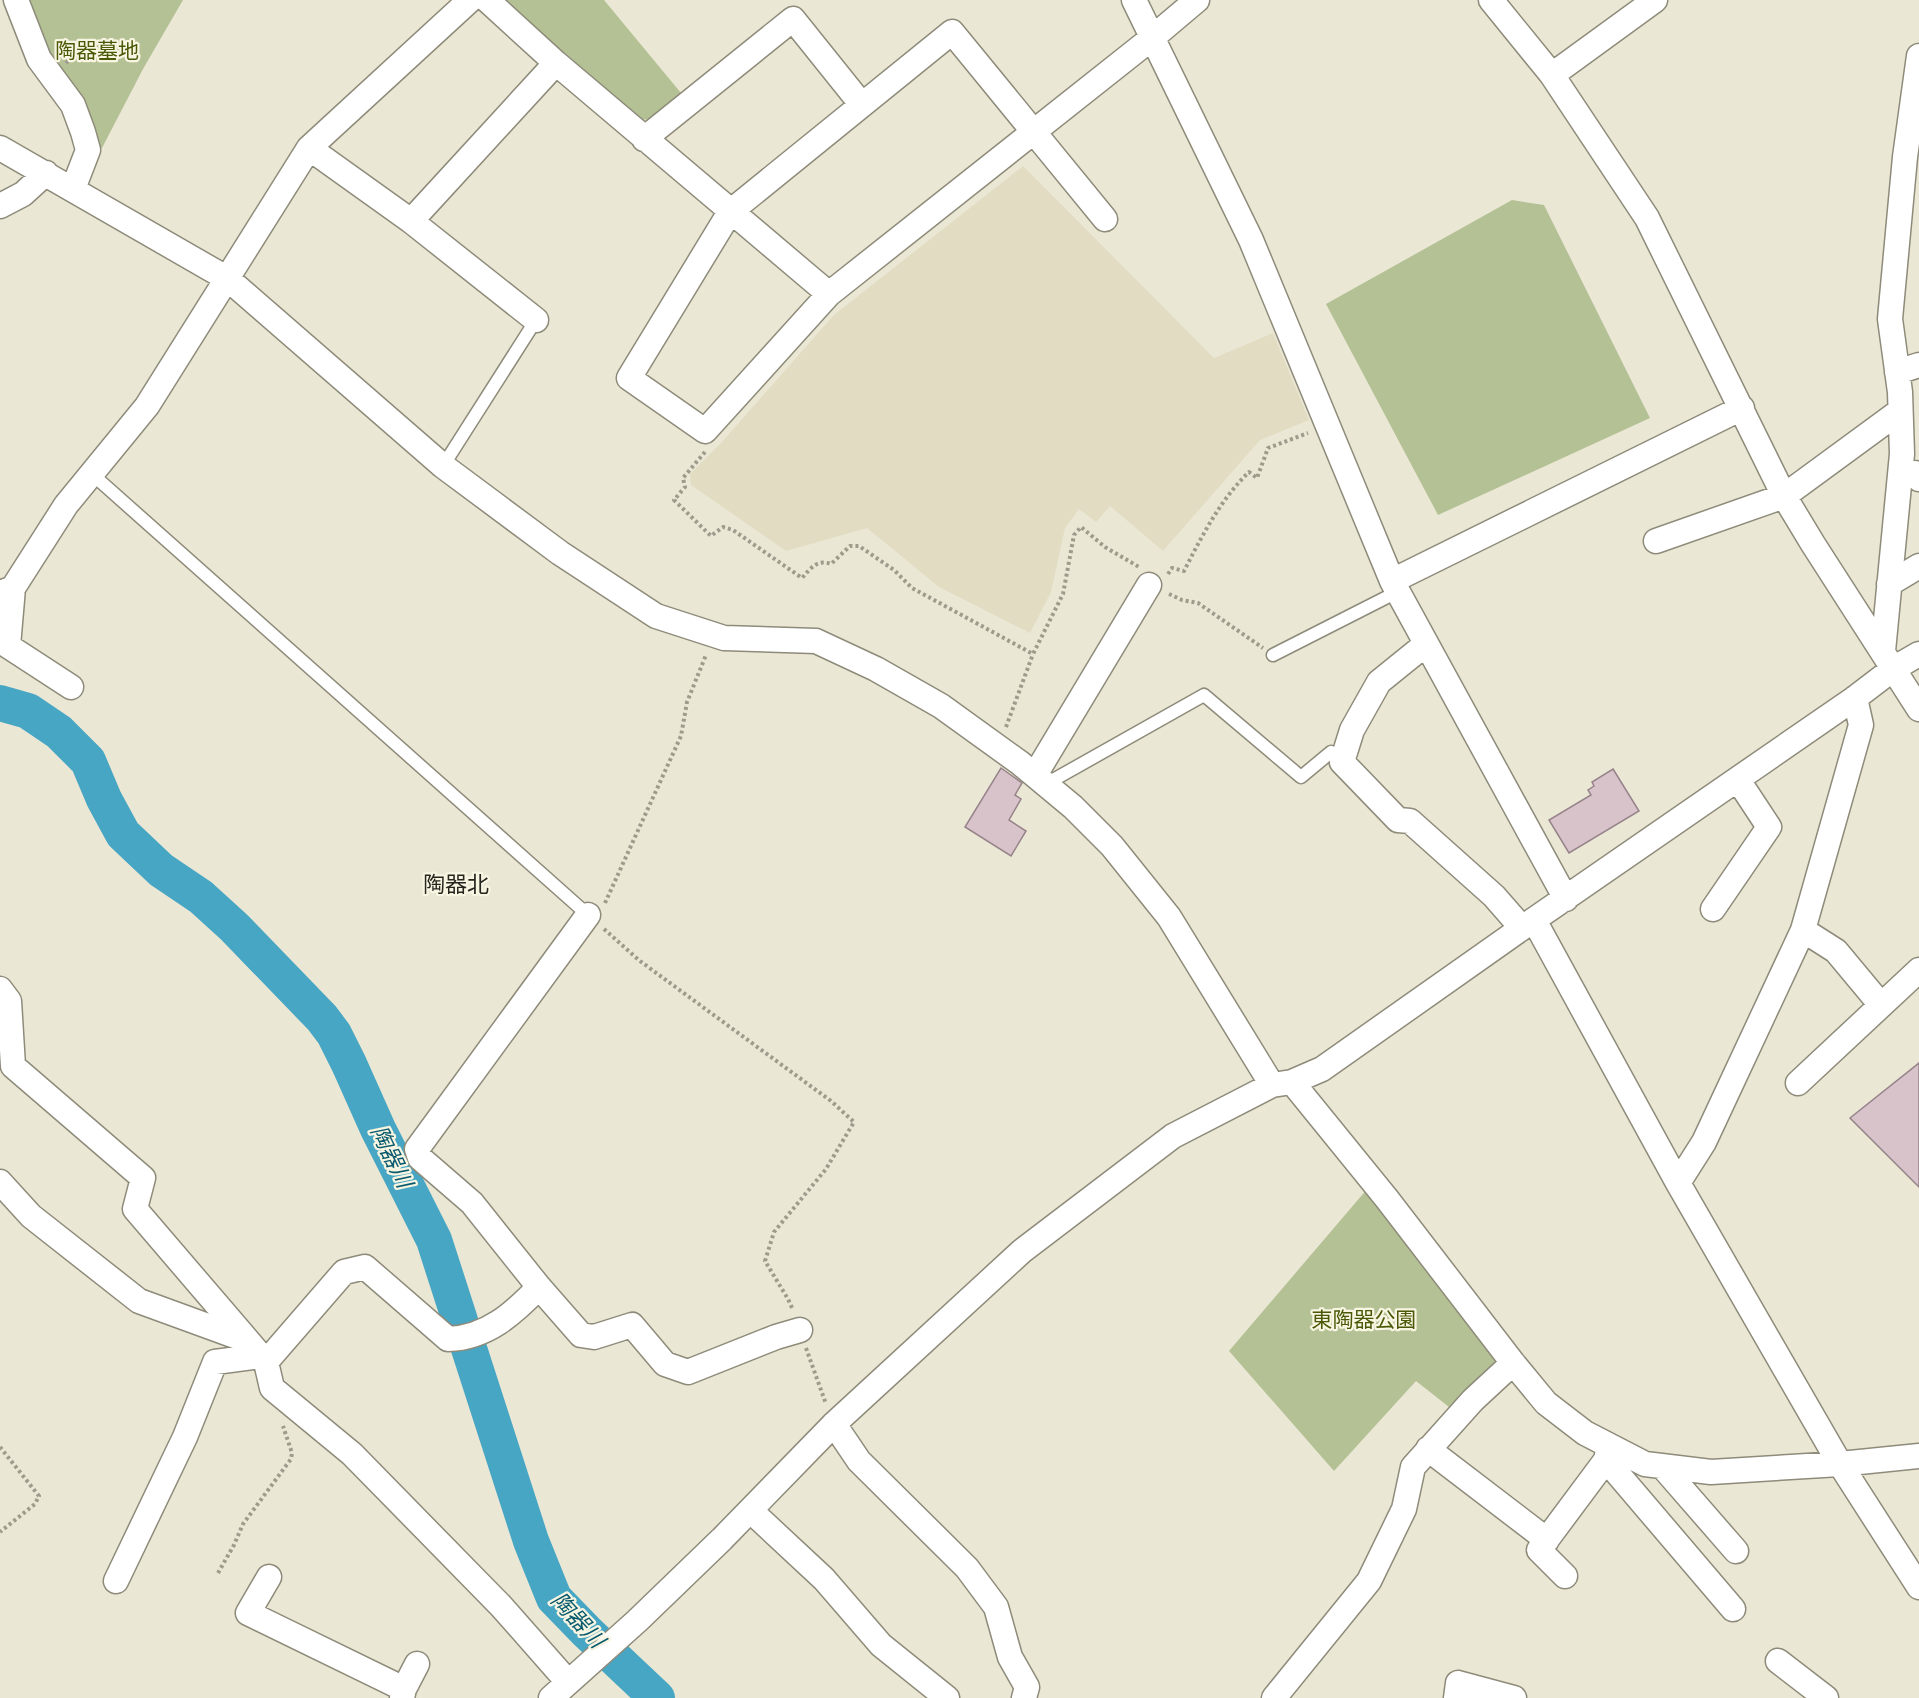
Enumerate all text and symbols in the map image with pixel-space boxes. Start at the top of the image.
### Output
park label: 陶器墓地 [55,37,139,62]
district label: 陶器北 [423,870,489,896]
water label: 陶器川 [367,1121,420,1193]
park label: 東陶器公園 [1312,1306,1417,1331]
water label: 陶器川 [547,1586,612,1653]

